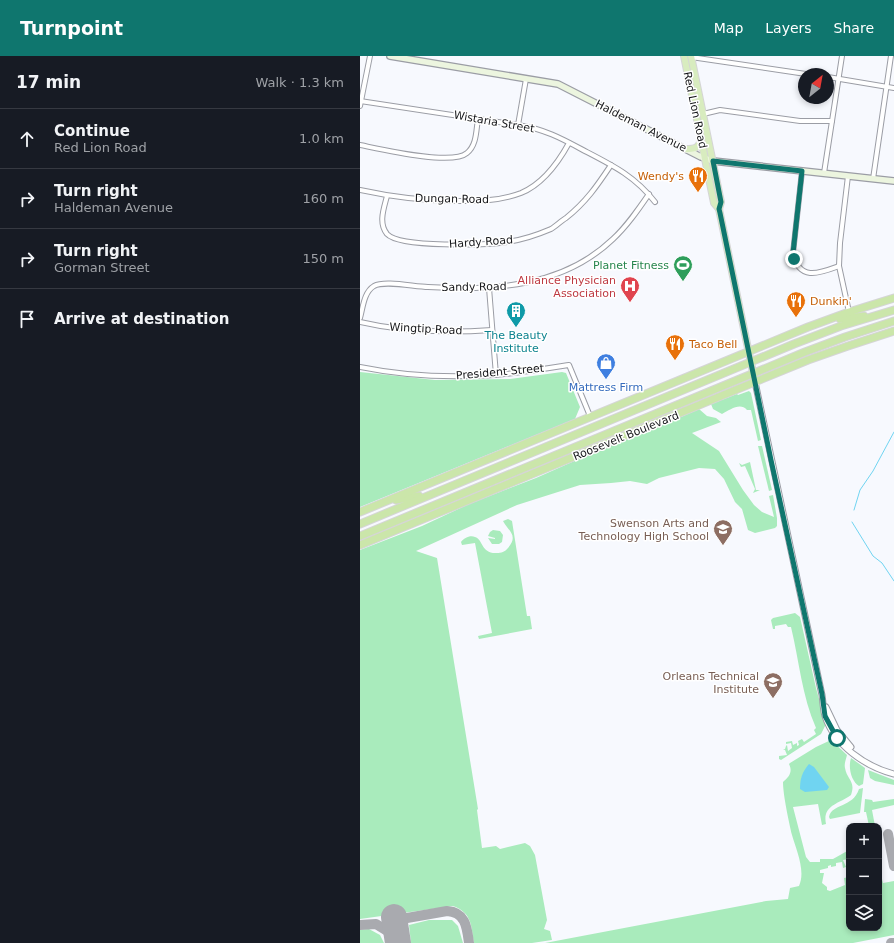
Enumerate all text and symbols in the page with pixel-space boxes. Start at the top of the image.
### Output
text: Turnpoint [20,17,123,39]
text: Map [714,20,743,36]
text: Layers [765,20,812,36]
text: Share [834,20,874,36]
north arrow [798,68,834,104]
street label: Red Lion Road [680,70,710,150]
text: 17 min [16,72,81,92]
text: Walk · 1.3 km [255,75,344,90]
street label: Haldeman Avenue [593,97,689,155]
street label: Wistaria Street [453,109,536,136]
text: Continue [54,122,130,140]
icon: ahead [16,128,38,150]
text: 1.0 km [299,131,344,146]
text: Red Lion Road [54,140,147,155]
restaurant icon: Wendy's [687,165,709,193]
place label: Wendy's [638,170,684,183]
text: Turn right [54,182,138,200]
icon: right [16,188,38,210]
text: 160 m [302,191,344,206]
street label: Dungan Road [415,192,489,206]
text: Haldeman Avenue [54,200,173,215]
street label: Hardy Road [449,233,513,251]
text: Turn right [54,242,138,260]
icon: right [16,248,38,270]
route end [785,250,803,268]
text: 150 m [302,251,344,266]
sports icon: Planet Fitness [672,254,694,282]
place label: Planet Fitness [593,259,669,272]
text: Gorman Street [54,260,150,275]
place label: Alliance Physician Association [518,274,616,300]
hospital icon: Alliance Physician Association [619,275,641,303]
street label: Sandy Road [441,280,507,294]
restaurant icon: Dunkin' [785,290,807,318]
place label: Dunkin' [810,295,852,308]
building icon: The Beauty Institute [505,300,527,328]
icon: arrive [16,308,38,330]
text: Arrive at destination [54,310,229,328]
street label: Wingtip Road [389,321,463,337]
place label: The Beauty Institute [484,329,548,355]
restaurant icon: Taco Bell [664,333,686,361]
place label: Taco Bell [688,338,737,351]
shop icon: Mattress Firm [595,352,617,380]
street label: President Street [455,362,545,382]
place label: Mattress Firm [569,381,643,394]
street label: Roosevelt Boulevard [571,409,681,463]
place label: Swenson Arts and Technology High School [578,517,709,543]
school or university icon: Swenson Arts and Technology High School [712,518,734,546]
place label: Orleans Technical Institute [663,670,759,696]
school or university icon: Orleans Technical Institute [762,671,784,699]
route start [828,729,846,747]
map controls [846,823,882,931]
button: + [846,823,882,859]
button: − [846,859,882,895]
button: layers [846,895,882,931]

